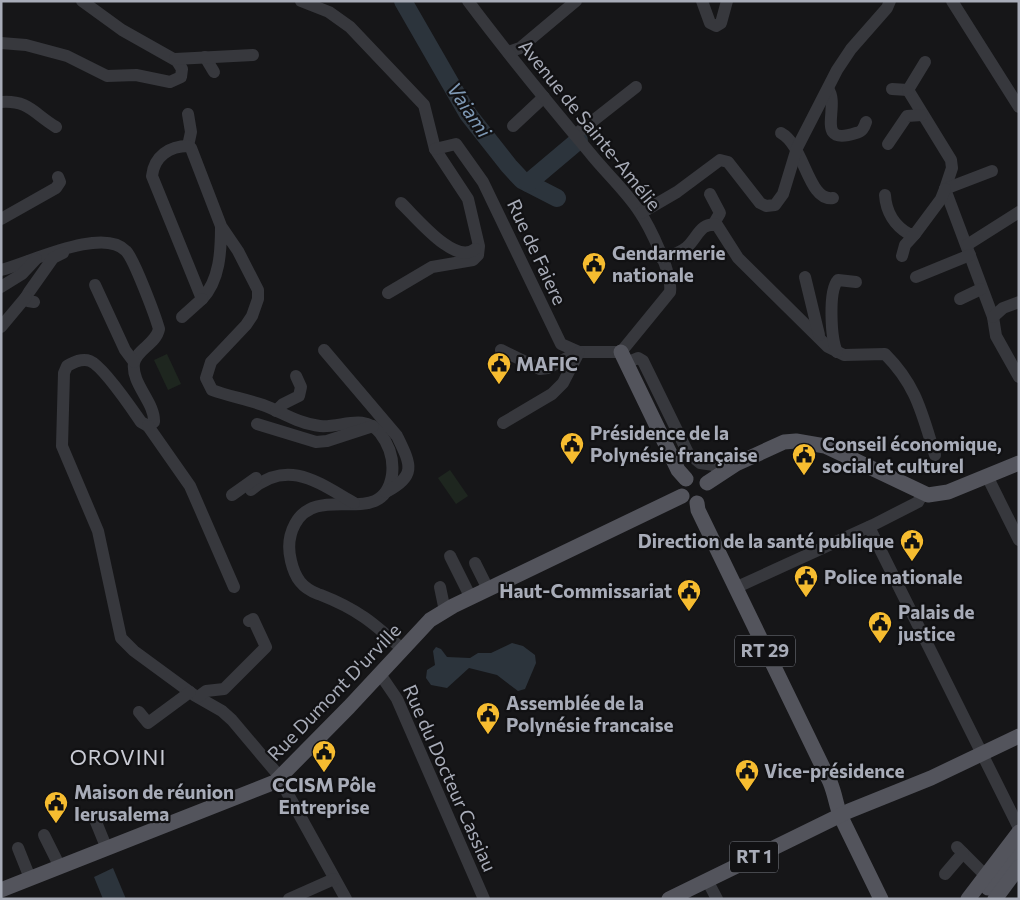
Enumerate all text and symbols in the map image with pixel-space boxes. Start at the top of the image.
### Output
street label: Avenue de Sainte-Amélie [514,35,666,215]
water label: Vaiami [443,77,497,142]
street label: Rue de Faiere [503,195,572,308]
place label: Gendarmerie nationale [612,241,726,286]
public building icon: Gendarmerie nationale [581,251,607,285]
public building icon: MAFIC [486,351,512,385]
place label: MAFIC [516,352,578,375]
place label: Présidence de la Polynésie française [590,421,758,466]
public building icon: Présidence de la Polynésie française [559,431,585,465]
place label: Conseil économique, social et culturel [822,432,1002,477]
public building icon: Conseil économique, social et culturel [791,442,817,476]
public building icon: Direction de la santé publique [899,528,925,562]
place label: Direction de la santé publique [638,529,894,552]
public building icon: Police nationale [793,564,819,598]
place label: Police nationale [824,565,963,588]
public building icon: Haut-Commissariat [676,578,702,612]
place label: Haut-Commissariat [499,579,672,602]
place label: Palais de justice [897,600,974,645]
public building icon: Palais de justice [867,610,893,644]
street label: Rue Dumont D'urville [262,618,405,765]
road number: RT 29 [735,636,795,666]
street label: Rue du Docteur Cassiau [399,681,502,875]
place label: Assemblée de la Polynésie francaise [506,691,674,736]
public building icon: Assemblée de la Polynésie francaise [475,701,501,735]
public building icon: CCISM Pôle Entreprise [311,739,337,773]
district label: OROVINI [70,744,166,769]
public building icon: Vice-présidence [734,758,760,792]
place label: Vice-présidence [764,759,904,782]
place label: CCISM Pôle Entreprise [272,773,376,818]
place label: Maison de réunion Ierusalema [74,780,234,825]
public building icon: Maison de réunion Ierusalema [43,790,69,824]
road number: RT 1 [730,842,778,872]

